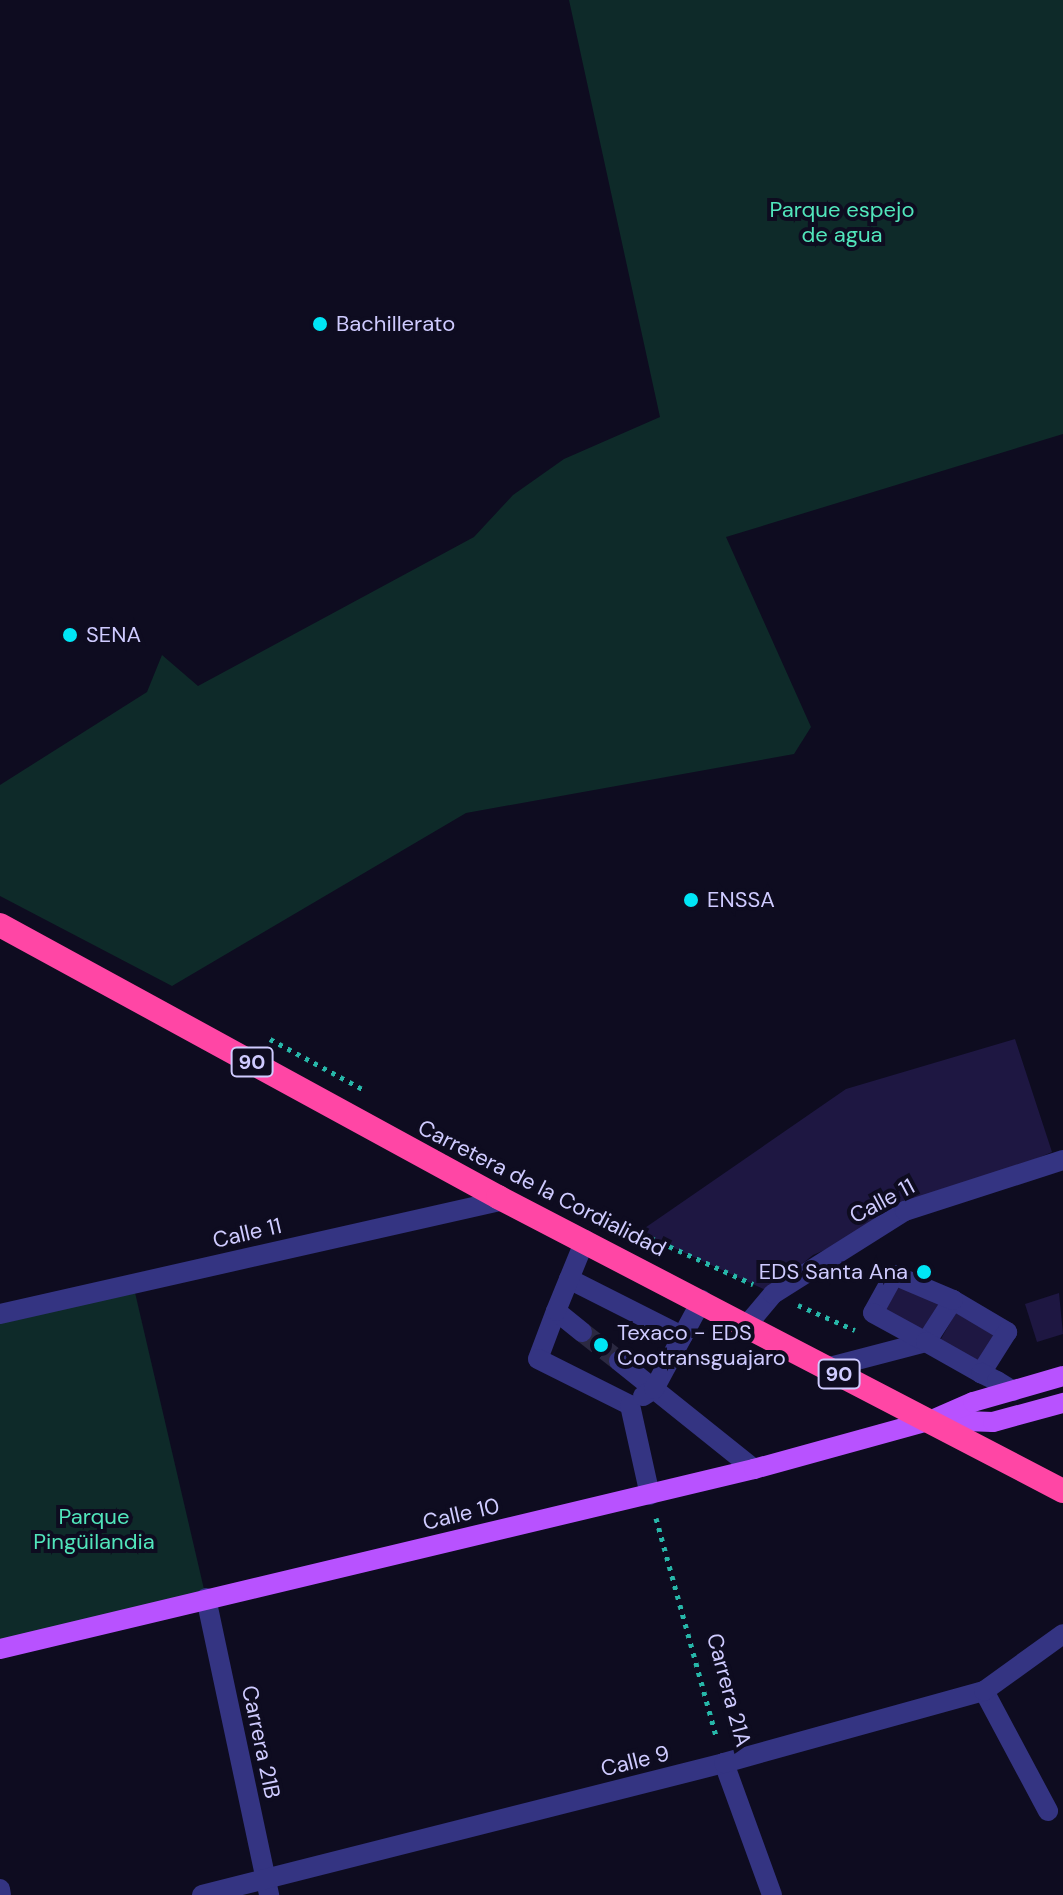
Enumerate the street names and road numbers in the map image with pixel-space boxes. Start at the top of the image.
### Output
road number: 90 [230,1046,274,1078]
street label: Carretera de la Cordialidad [414,1114,670,1262]
street label: Calle 11 [845,1173,919,1229]
street label: Calle 11 [210,1212,284,1254]
road number: 90 [817,1358,861,1390]
street label: Calle 10 [420,1492,502,1536]
street label: Carrera 21A [701,1630,757,1750]
street label: Carrera 21B [236,1683,286,1801]
street label: Calle 9 [598,1740,672,1782]

